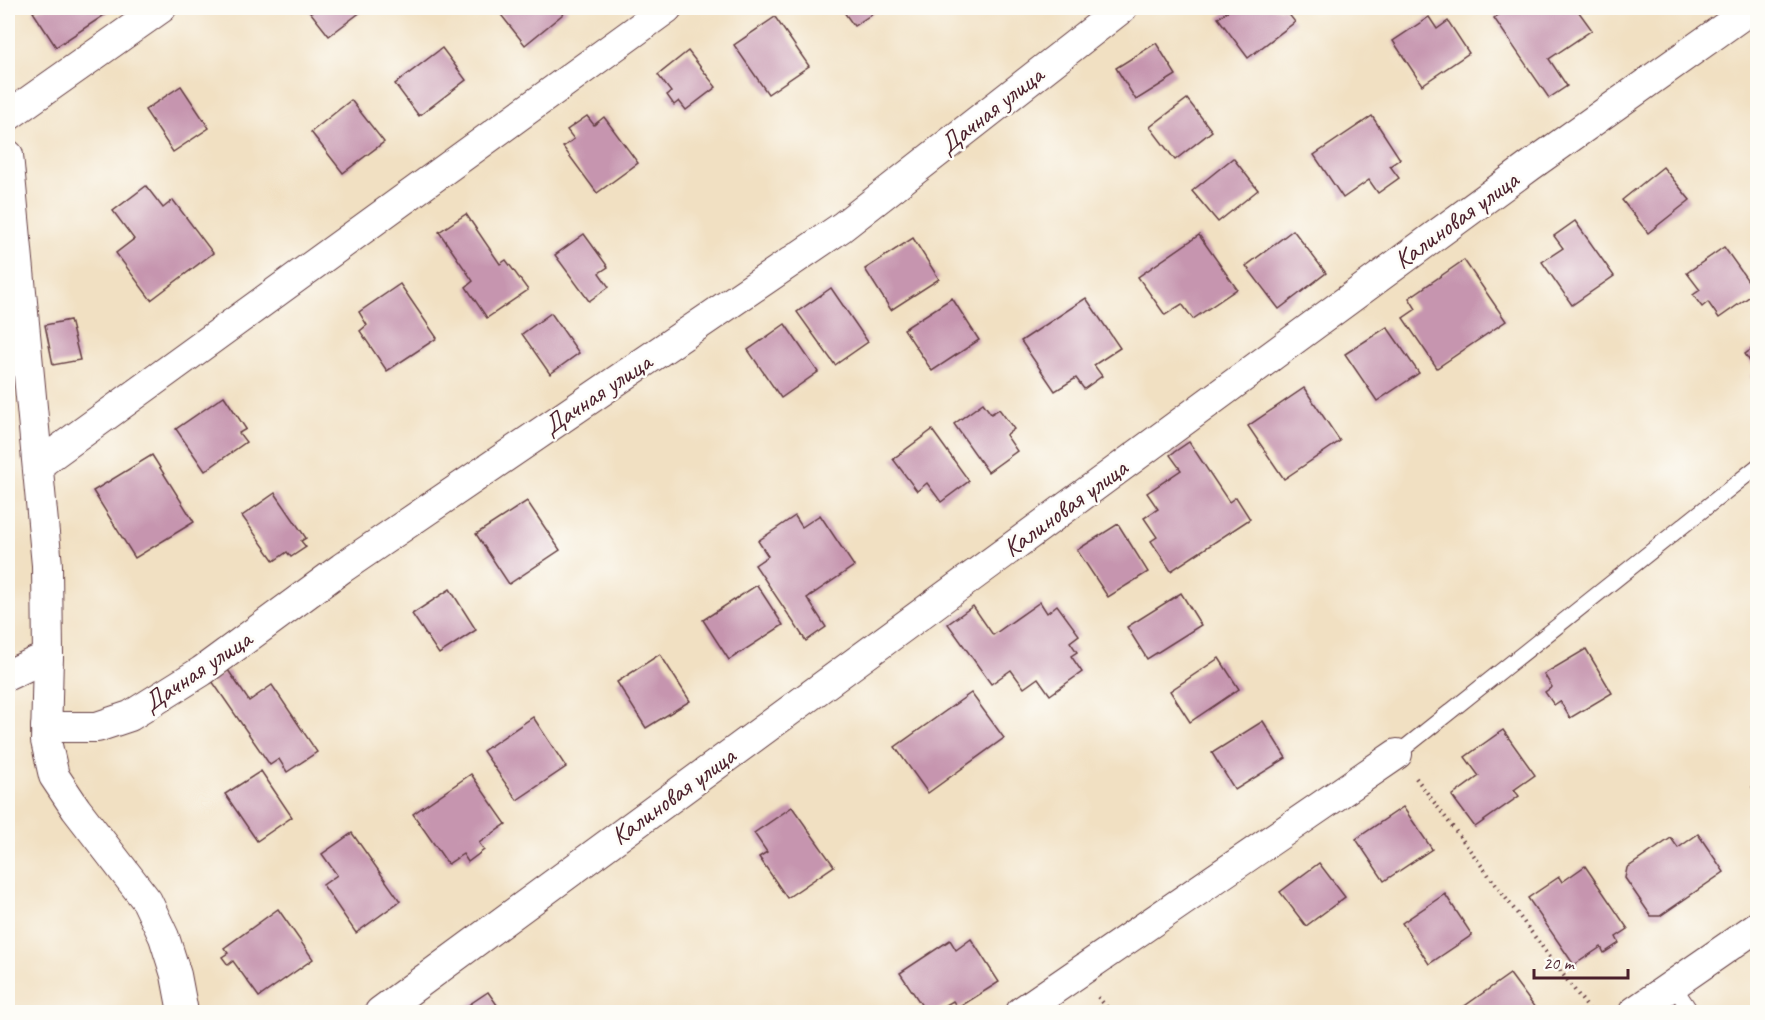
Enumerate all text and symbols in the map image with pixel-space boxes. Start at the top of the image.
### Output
street label: Дачная улица [932,57,1052,161]
street label: Калиновая улица [1387,163,1526,276]
street label: Дачная улица [536,344,660,442]
street label: Калиновая улица [996,451,1135,564]
street label: Дачная улица [136,621,260,719]
street label: Калиновая улица [604,739,743,852]
scale bar [1534,942,1628,980]
text: 20 m [1543,952,1576,974]

